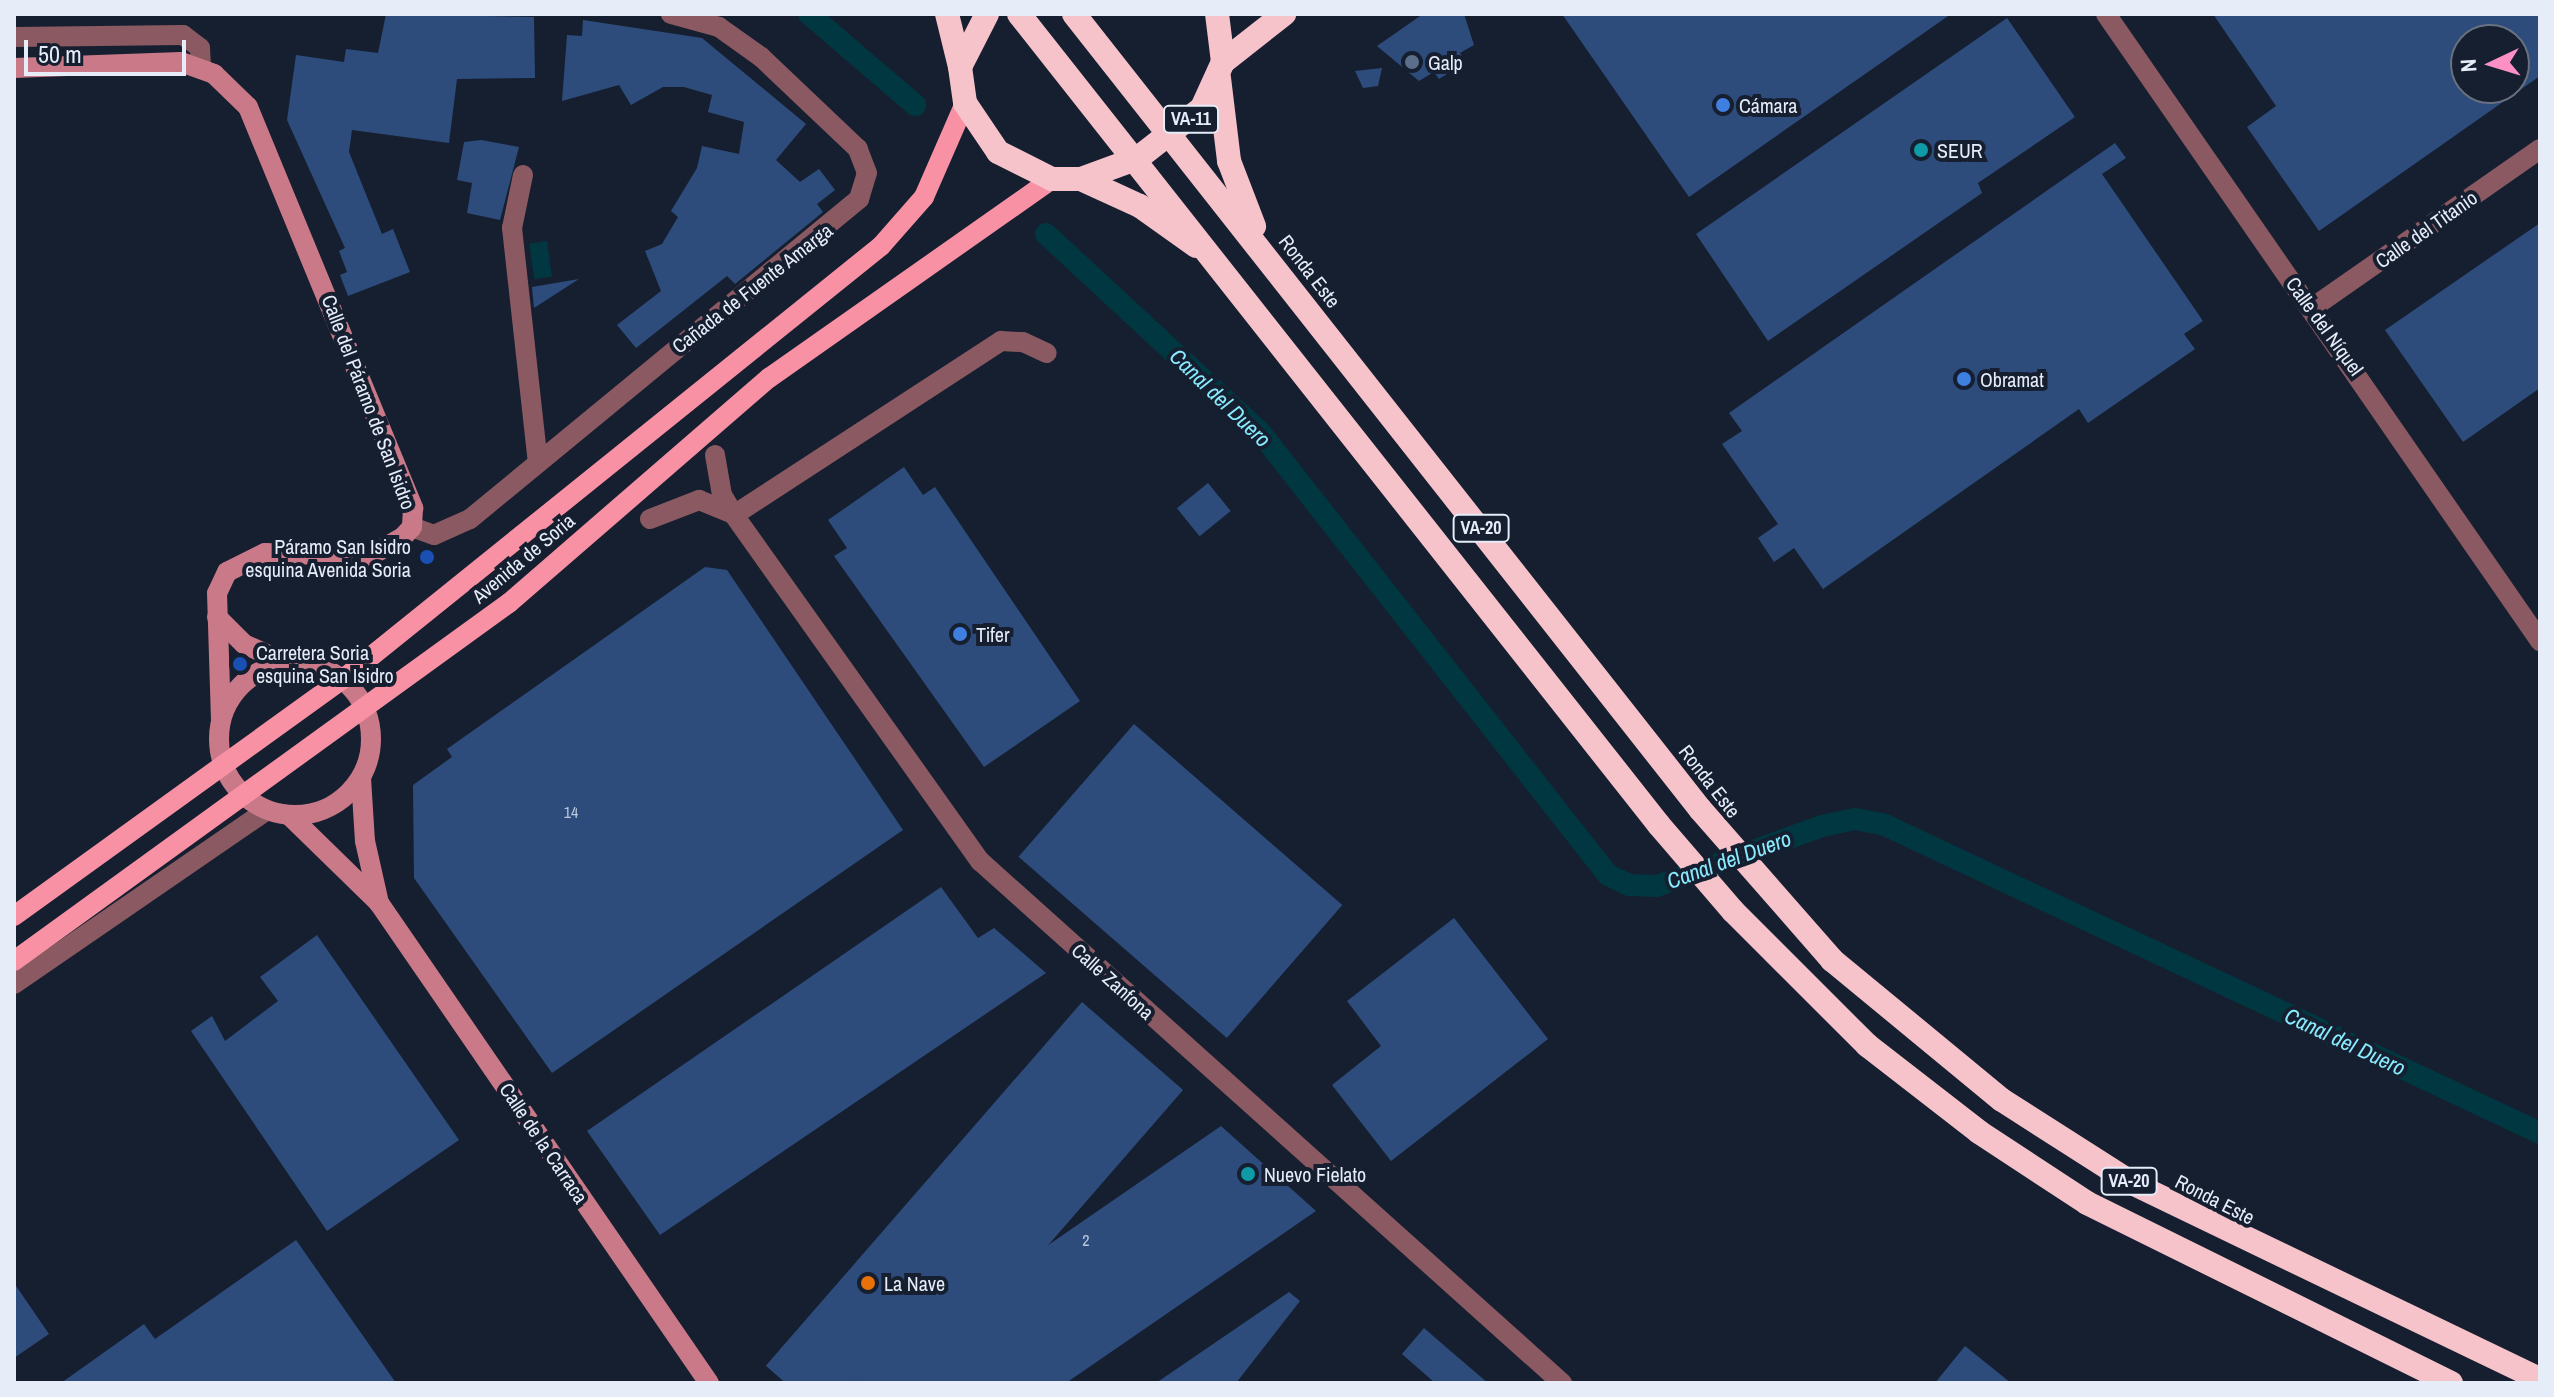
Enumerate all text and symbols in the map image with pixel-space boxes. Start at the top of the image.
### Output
scale bar [28,24,190,74]
north arrow [2450,24,2530,104]
text: 50 m [38,38,82,70]
place label: Galp [1428,50,1463,74]
marker: Galp [1403,53,1421,71]
text: N [2453,58,2483,73]
place label: Cámara [1739,93,1797,117]
marker: Cámara [1714,96,1732,114]
road number: VA-11 [1163,105,1219,133]
place label: SEUR [1937,138,1983,162]
marker: SEUR [1912,141,1930,159]
street label: Calle del Titanio [2370,185,2482,273]
street label: Cañada de Fuente Amarga [667,218,837,358]
street label: Ronda Este [1274,230,1346,312]
street label: Calle del Níquel [2281,272,2369,380]
street label: Calle del Páramo de San Isidro [317,291,421,513]
water label: Canal del Duero [1164,343,1276,453]
place label: Obramat [1980,367,2044,391]
marker: Obramat [1955,370,1973,388]
street label: Avenida de Soria [467,508,579,608]
road number: VA-20 [1451,514,1511,542]
place label: Páramo San Isidro esquina Avenida Soria [244,534,411,581]
marker: Páramo San Isidro esquina Avenida Soria [418,548,436,566]
place label: Tifer [976,622,1009,646]
marker: Tifer [951,625,969,643]
place label: Carretera Soria esquina San Isidro [256,640,394,687]
marker: Carretera Soria esquina San Isidro [231,655,249,673]
street label: Ronda Este [1674,740,1746,822]
house number: 14 [564,802,578,822]
water label: Canal del Duero [1663,825,1795,895]
street label: Calle Zanfona [1067,938,1159,1024]
water label: Canal del Duero [2280,1002,2410,1082]
street label: Calle de la Carraca [495,1078,593,1208]
place label: Nuevo Fielato [1264,1162,1366,1186]
marker: Nuevo Fielato [1239,1165,1257,1183]
road number: VA-20 [2099,1167,2159,1195]
street label: Ronda Este [2171,1169,2259,1229]
house number: 2 [1082,1230,1090,1250]
place label: La Nave [884,1271,945,1295]
marker: La Nave [859,1274,877,1292]

